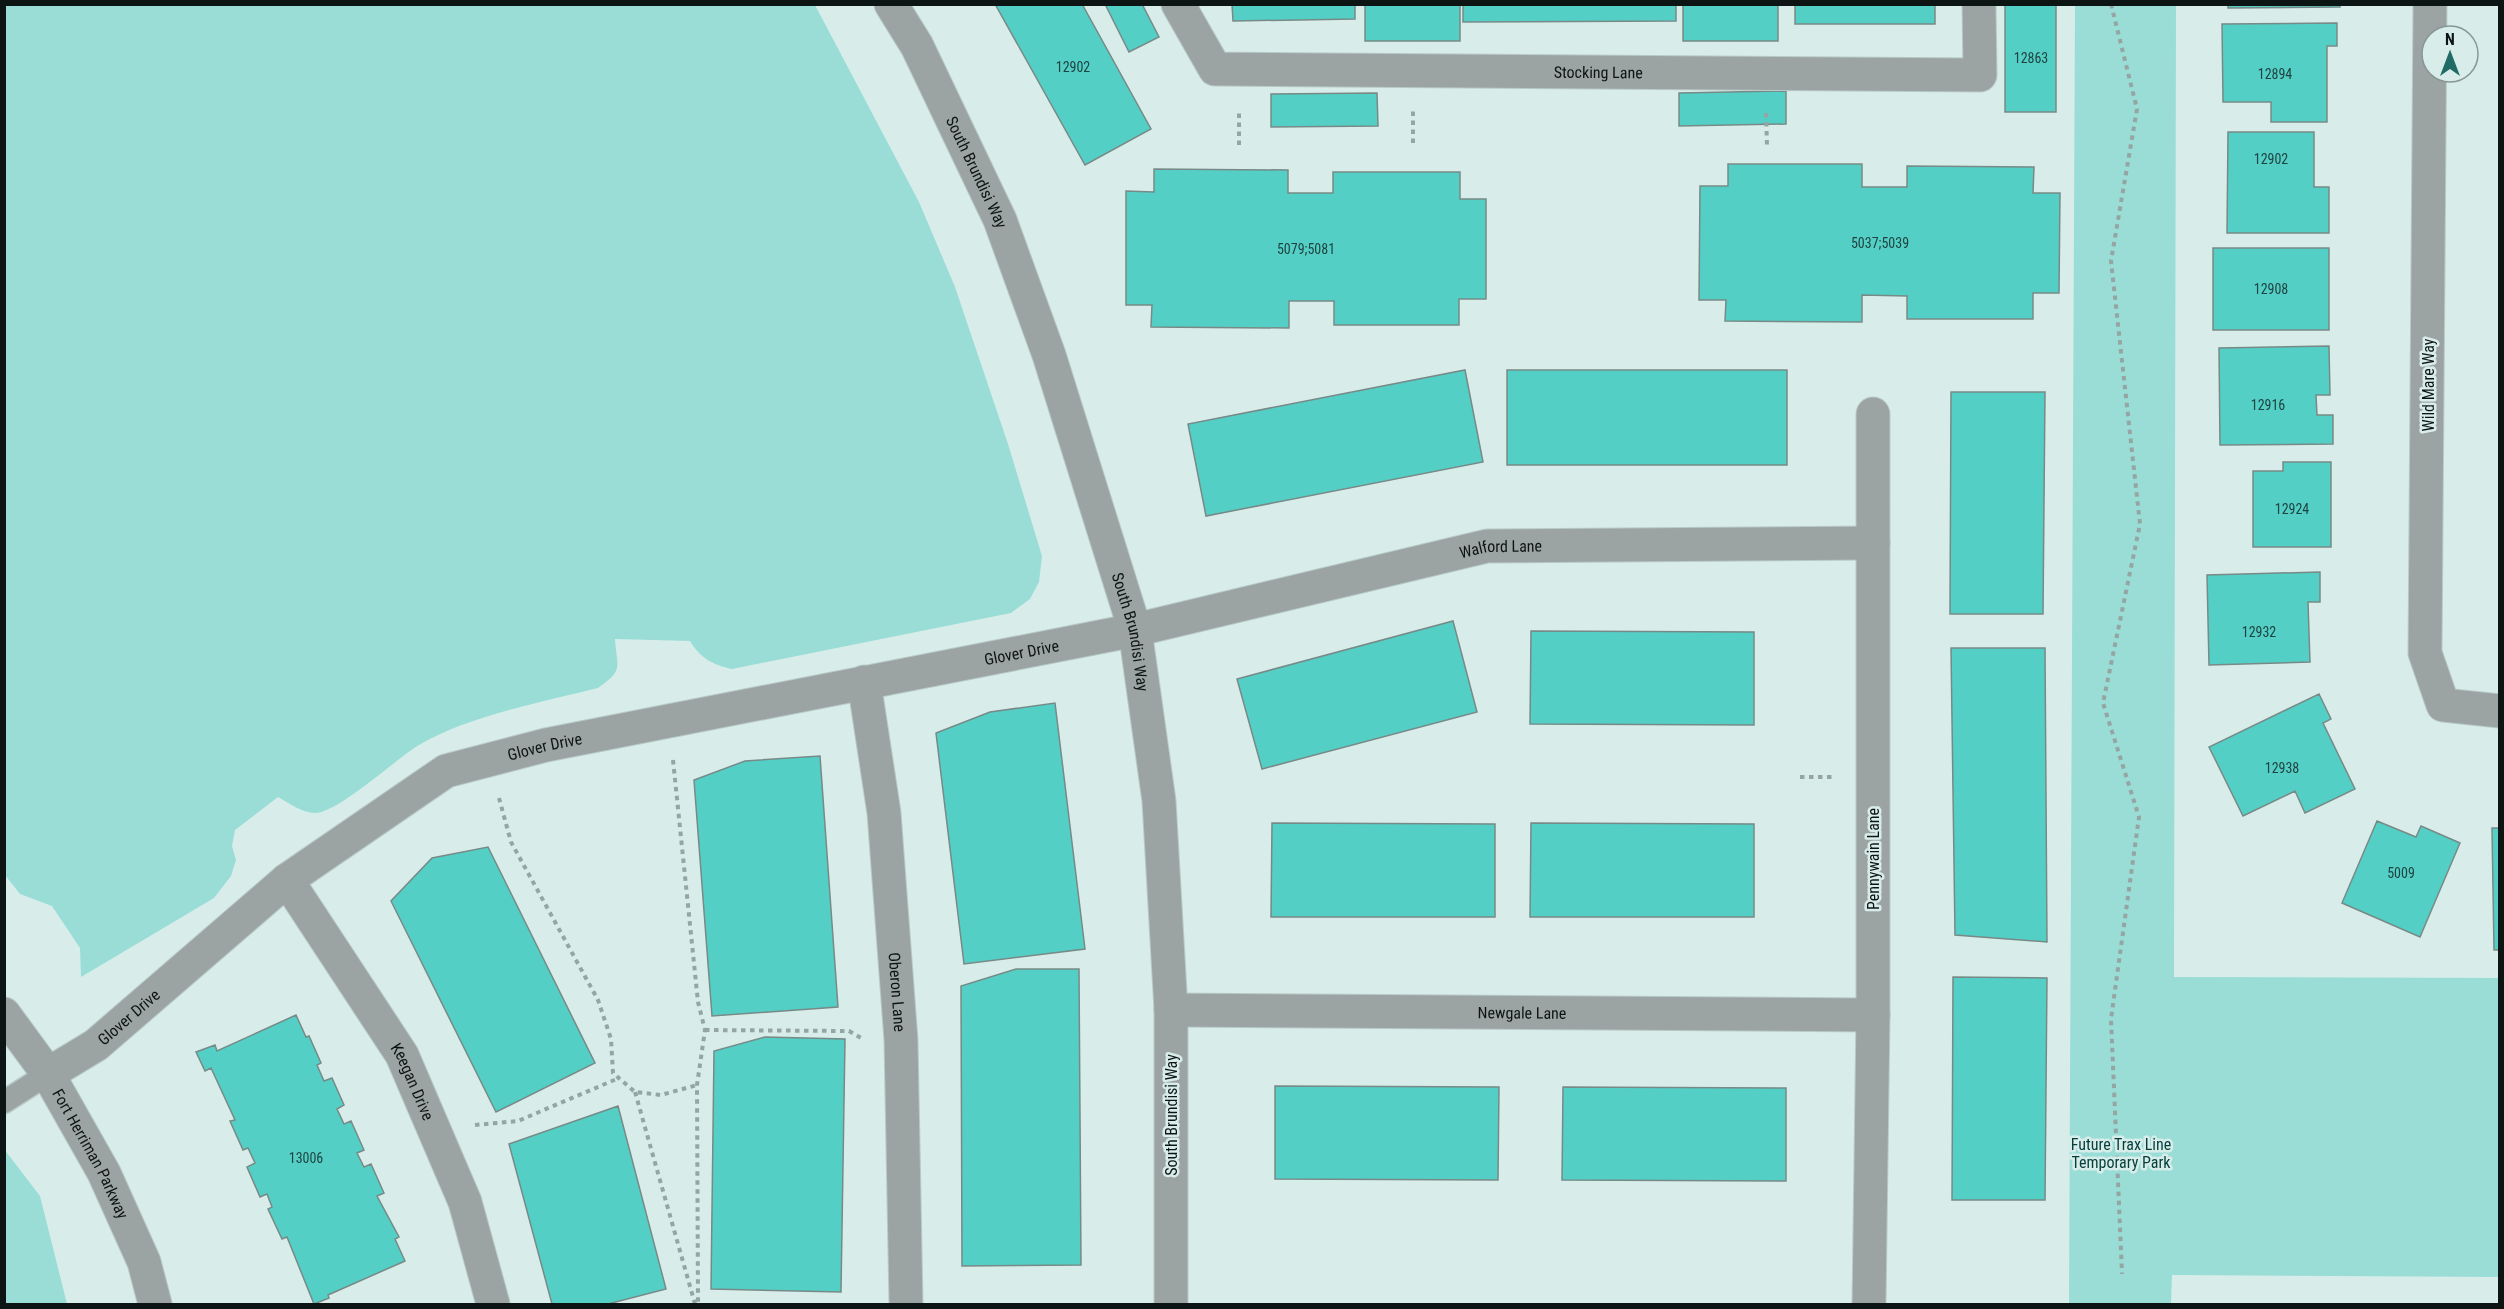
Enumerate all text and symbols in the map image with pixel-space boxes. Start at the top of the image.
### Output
north arrow [2420,24,2480,84]
text: N [2445,30,2455,49]
house number: 12863 [2014,50,2048,66]
house number: 12902 [1056,59,1090,75]
street label: Stocking Lane [1554,63,1643,82]
house number: 12894 [2258,66,2292,82]
street label: South Brundisi Way [942,113,1011,231]
house number: 12902 [2254,151,2288,167]
house number: 5037;5039 [1851,235,1909,251]
house number: 5079;5081 [1277,241,1335,257]
house number: 12908 [2254,281,2288,297]
street label: Wild Mare Way [2419,338,2438,431]
house number: 12916 [2251,397,2285,413]
house number: 12924 [2275,501,2309,517]
street label: Walford Lane [1457,537,1542,562]
street label: South Brundisi Way [1108,570,1153,693]
house number: 12932 [2242,624,2276,640]
street label: Glover Drive [983,636,1061,669]
street label: Glover Drive [506,729,584,765]
house number: 12938 [2265,760,2299,776]
street label: Pennywain Lane [1864,808,1883,910]
house number: 5009 [2387,865,2415,881]
street label: Oberon Lane [884,952,909,1032]
street label: Glover Drive [94,985,164,1049]
street label: Newgale Lane [1478,1003,1566,1023]
street label: Keegan Drive [387,1040,438,1123]
street label: South Brundisi Way [1162,1054,1181,1176]
street label: Fort Herriman Parkway [48,1086,132,1222]
park label: Future Trax Line Temporary Park [2071,1135,2171,1172]
house number: 13006 [289,1150,323,1166]

